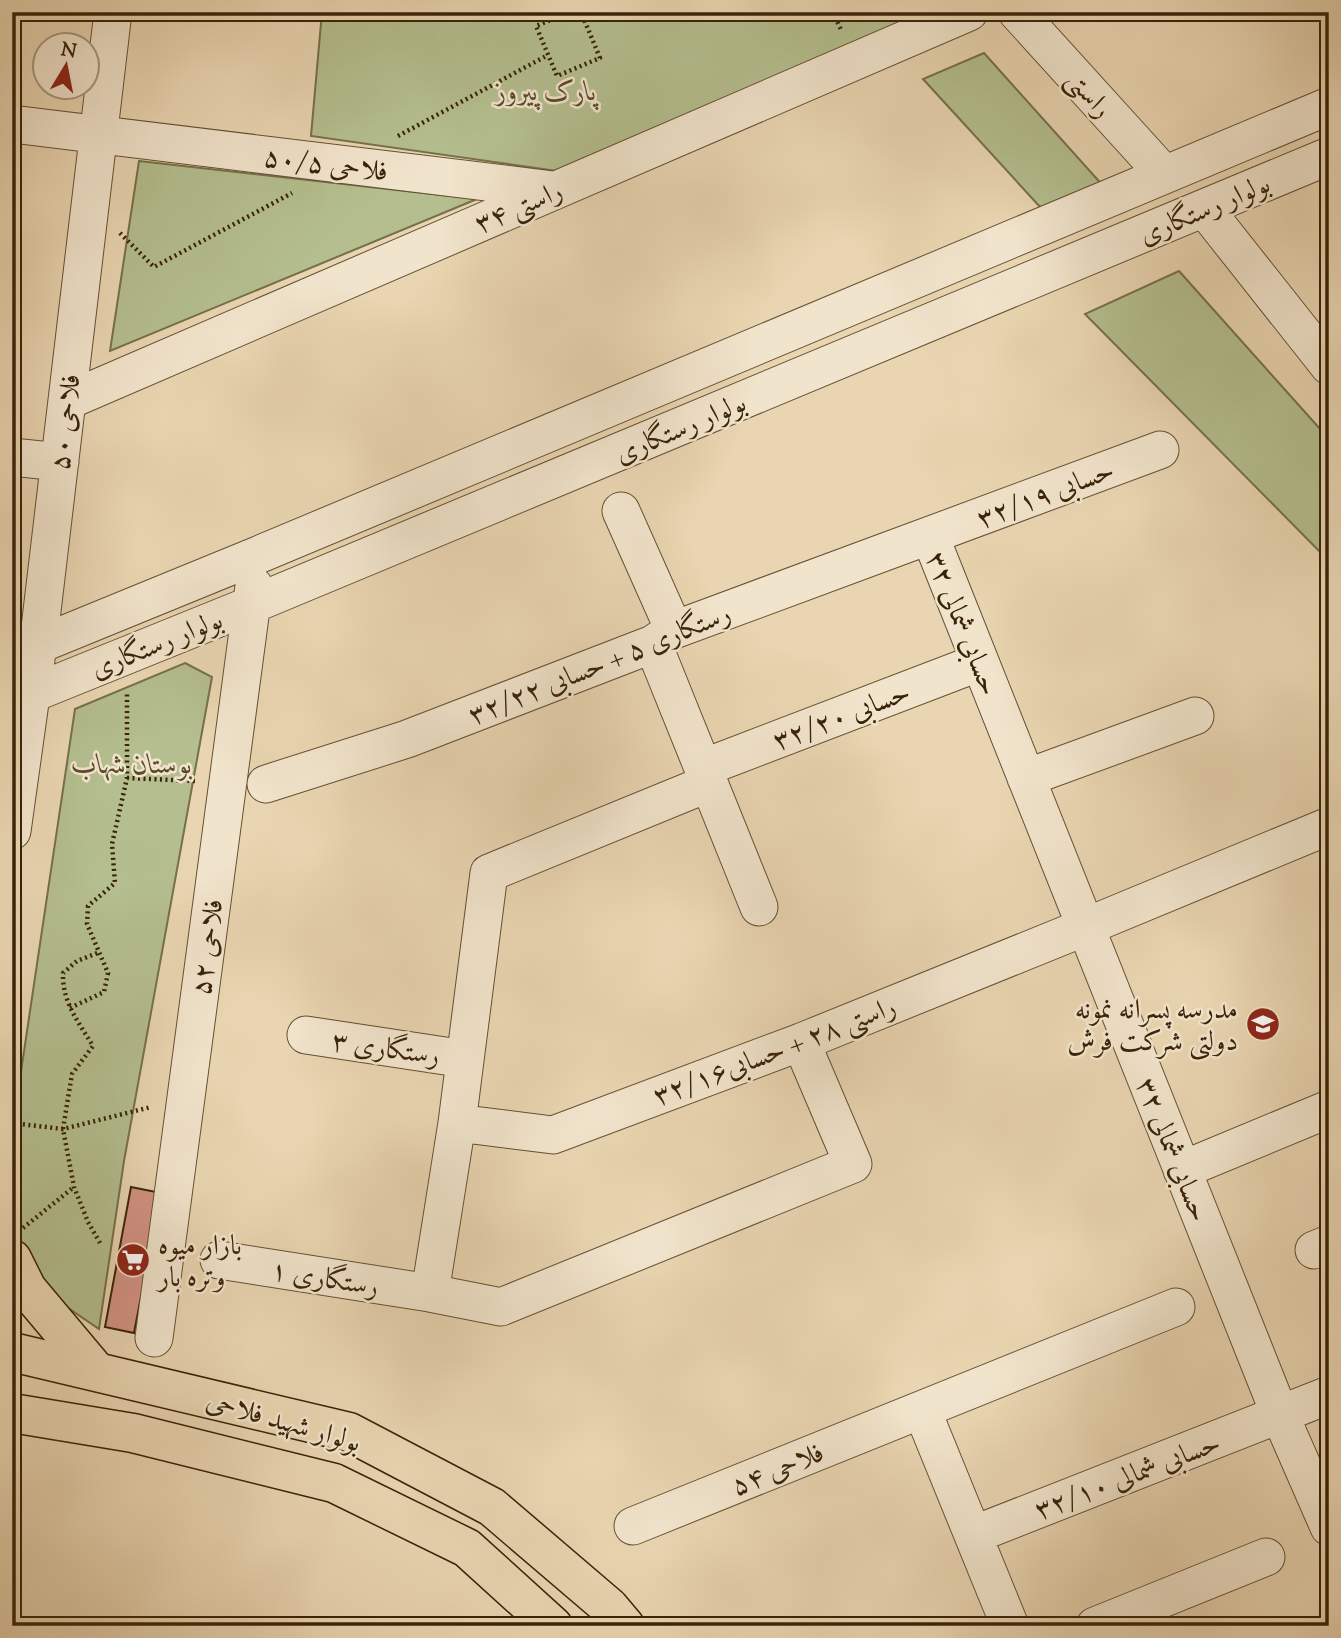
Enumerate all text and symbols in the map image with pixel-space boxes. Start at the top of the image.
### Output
north arrow [32,32,102,102]
text: N [59,37,78,66]
street label: راستی [1055,62,1121,128]
park label: پارک پیروز [493,73,599,113]
street label: فلاحی ۵۰/۵ [261,139,390,193]
street label: بولوار رستگاری [1133,165,1277,256]
street label: راستی ۳۴ [469,172,569,245]
street label: فلاحی ۵۰ [41,372,93,473]
street label: بولوار رستگاری [609,384,753,475]
street label: حسابی ۳۲/۱۹ [972,451,1121,540]
street label: حسابی شمالی ۳۲ [914,546,1008,702]
street label: رستگاری ۵ + حسابی ۳۲/۲۲ [463,595,737,737]
street label: بولوار رستگاری [85,601,229,690]
street label: حسابی ۳۲/۲۰ [768,673,917,762]
park label: بوستان شهاب [72,746,192,786]
street label: فلاحی ۵۲ [182,897,236,998]
street label: راستی ۲۸ + حسابی۳۲/۱۶ [648,988,902,1118]
place label: مدرسه پسرانه نمونه دولتی شرکت فرش [1067,991,1238,1063]
school or university icon: مدرسه پسرانه نمونه دولتی شرکت فرش [1244,1005,1282,1043]
street label: رستگاری ۳ [329,1023,442,1077]
street label: حسابی شمالی ۳۲ [1124,1072,1218,1228]
place label: بازار میوه وتره بار [155,1227,242,1299]
supermarket icon: بازار میوه وتره بار [114,1241,152,1279]
street label: رستگاری ۱ [268,1252,381,1308]
street label: بولوار شهید فلاحی [201,1382,365,1464]
street label: حسابی شمالی ۳۲/۱۰ [1029,1424,1227,1532]
street label: فلاحی ۵۴ [726,1434,831,1507]

